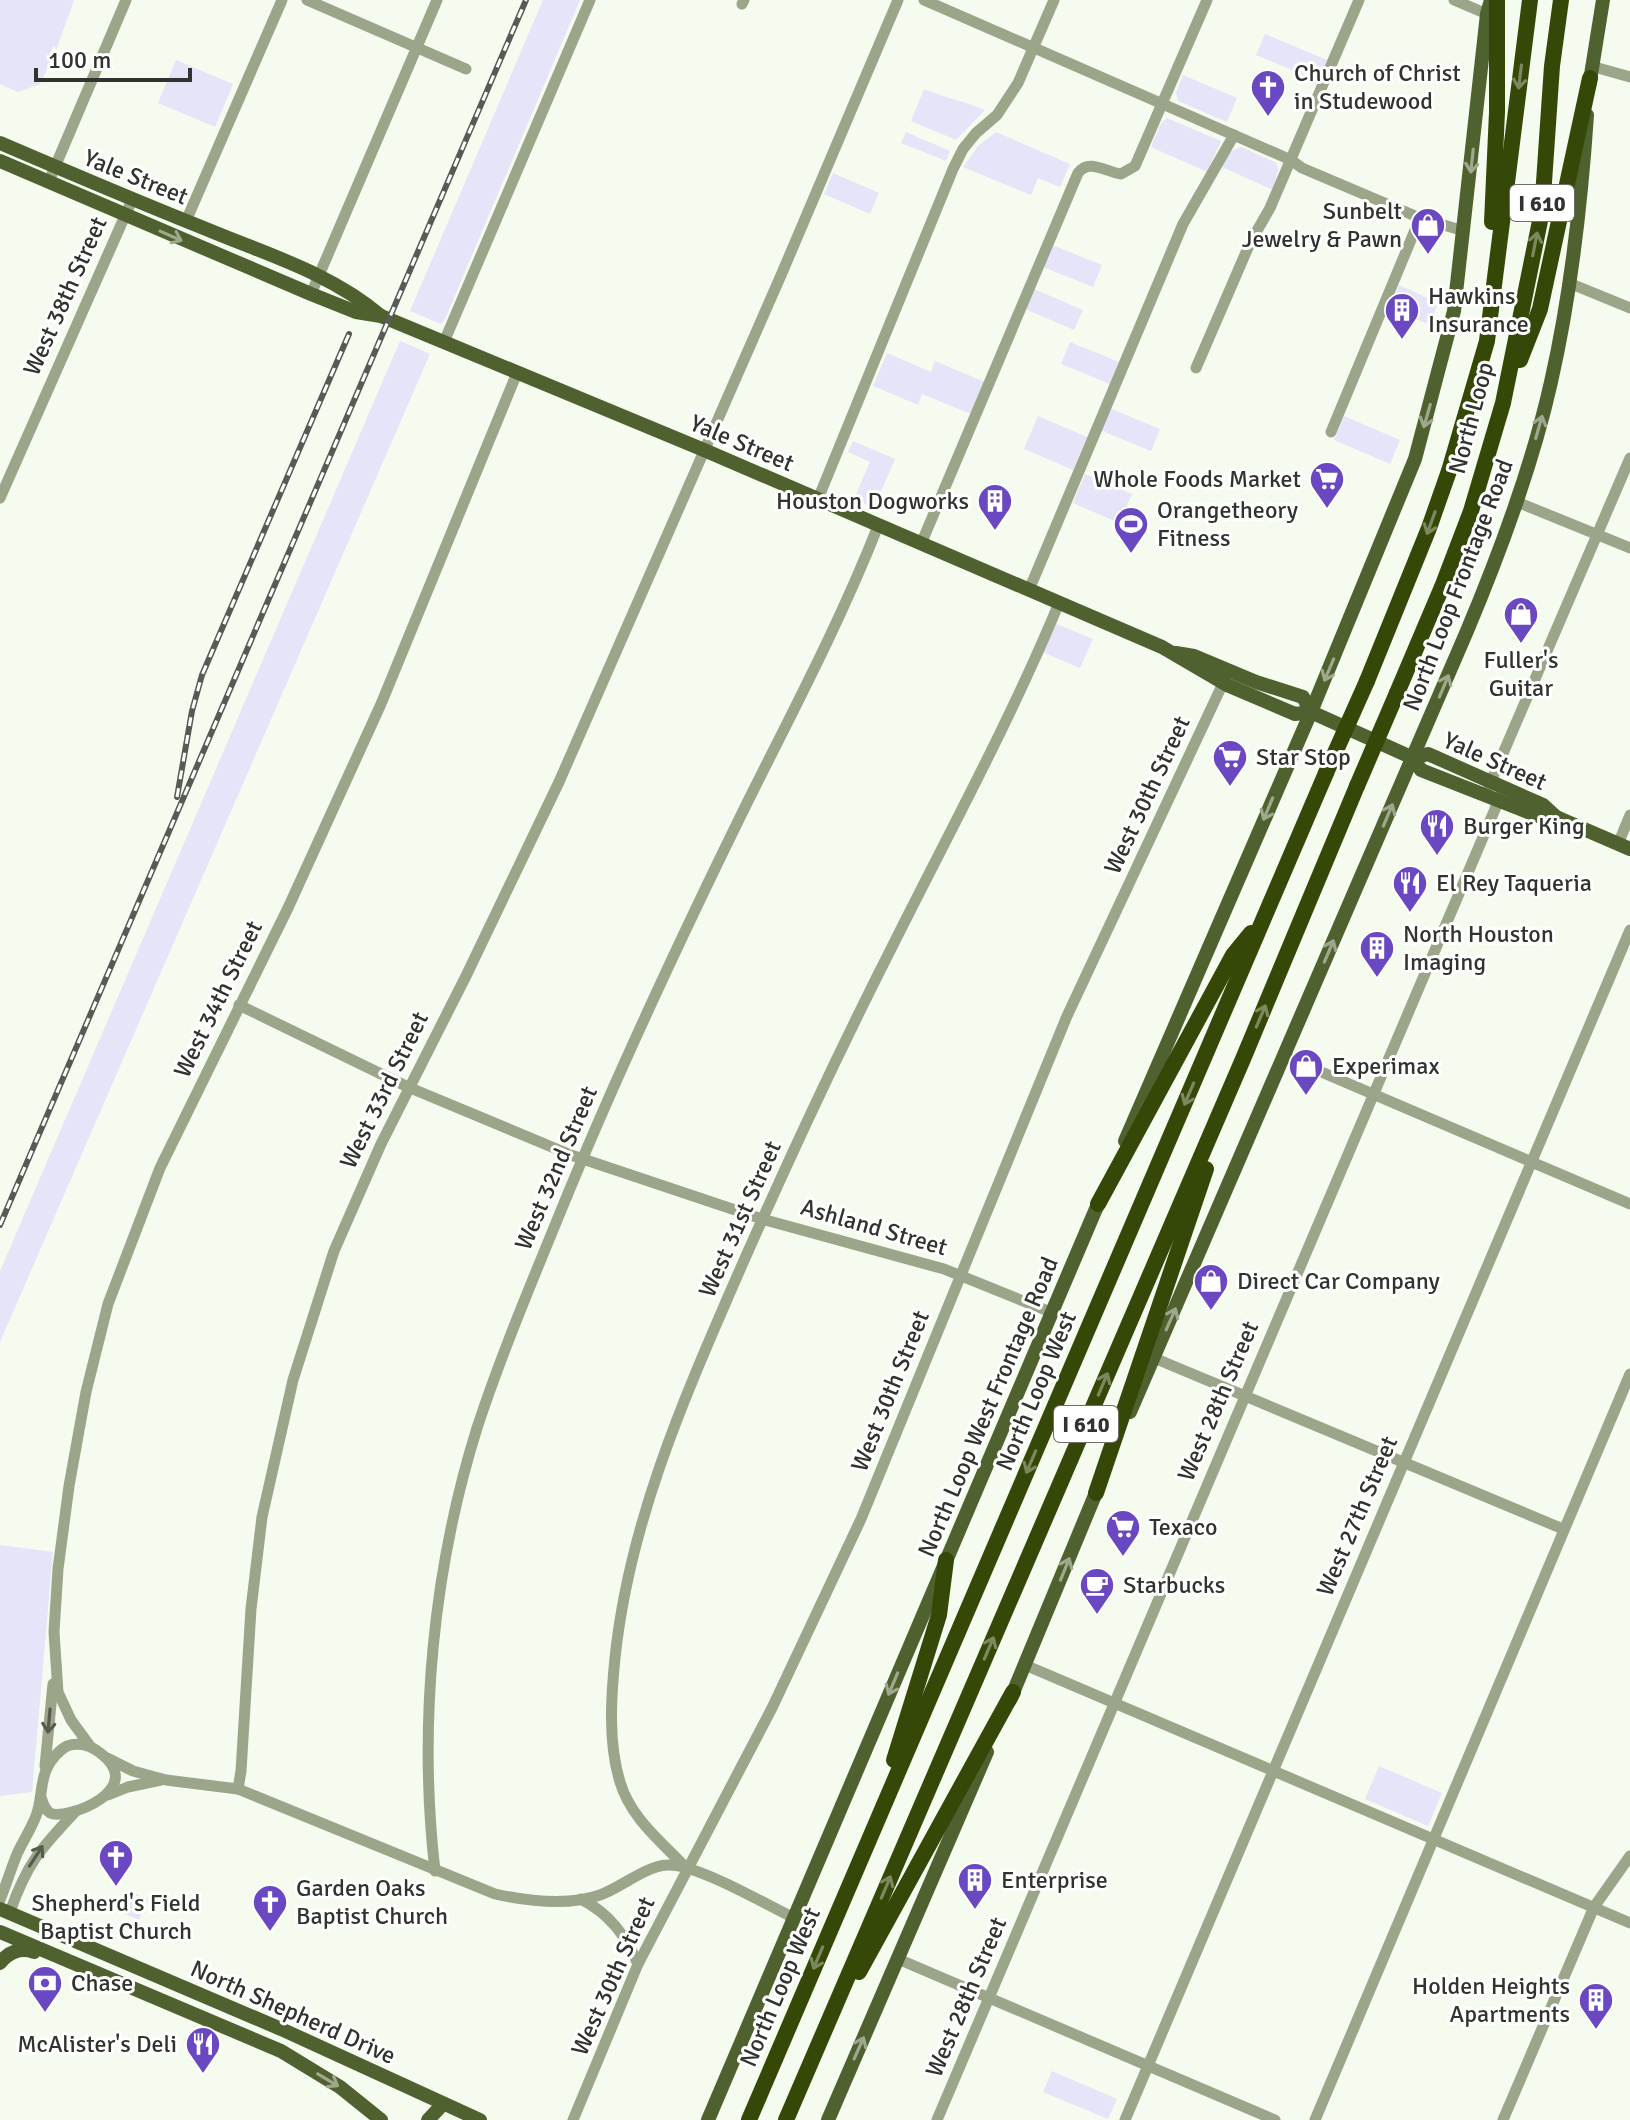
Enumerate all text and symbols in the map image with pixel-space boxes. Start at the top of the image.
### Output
scale bar [36,32,190,82]
text: 100 m [48,45,111,75]
place label: Church of Christ in Studewood [1294,58,1461,116]
one-way arrow [1512,64,1527,89]
church icon: Church of Christ in Studewood [1249,68,1287,118]
street label: Yale Street [79,143,193,211]
one-way arrow [1464,147,1479,174]
road number: I 610 [1510,185,1574,221]
place label: Sunbelt Jewelry & Pawn [1242,196,1402,254]
shop icon: Sunbelt Jewelry & Pawn [1409,206,1447,256]
street label: West 38th Street [17,212,113,380]
one-way arrow [159,229,183,244]
one-way arrow [1528,232,1543,257]
place label: Hawkins Insurance [1428,281,1529,339]
building icon: Hawkins Insurance [1383,291,1421,341]
street label: North Loop [1442,359,1500,477]
one-way arrow [1419,403,1434,429]
street label: Yale Street [686,408,798,478]
one-way arrow [1533,414,1548,440]
street label: North Loop Frontage Road [1396,455,1520,715]
supermarket icon: Whole Foods Market [1308,460,1346,510]
place label: Whole Foods Market [1093,464,1301,494]
building icon: Houston Dogworks [976,482,1014,532]
place label: Houston Dogworks [776,486,969,516]
place label: Orangetheory Fitness [1157,495,1298,553]
sports icon: Orangetheory Fitness [1112,505,1150,555]
one-way arrow [1423,510,1437,535]
shop icon: Fuller's Guitar [1502,595,1540,645]
place label: Fuller's Guitar [1484,645,1558,703]
one-way arrow [1320,657,1335,682]
one-way arrow [1437,675,1452,699]
street label: West 30th Street [1097,711,1197,879]
street label: Yale Street [1439,725,1551,797]
supermarket icon: Star Stop [1211,738,1249,788]
place label: Star Stop [1256,742,1351,772]
one-way arrow [1260,796,1275,821]
one-way arrow [1381,803,1396,828]
restaurant icon: Burger King [1418,807,1456,857]
place label: Burger King [1463,811,1585,841]
restaurant icon: El Rey Taqueria [1391,864,1429,914]
place label: El Rey Taqueria [1436,868,1592,898]
street label: West 34th Street [167,916,269,1082]
place label: North Houston Imaging [1403,919,1554,977]
building icon: North Houston Imaging [1358,929,1396,979]
one-way arrow [1323,939,1338,964]
one-way arrow [1255,1004,1269,1029]
street label: West 33rd Street [333,1007,435,1173]
shop icon: Experimax [1287,1047,1325,1097]
place label: Experimax [1332,1051,1439,1081]
one-way arrow [1180,1081,1195,1106]
street label: West 32nd Street [508,1082,604,1254]
street label: West 31st Street [692,1136,788,1302]
street label: Ashland Street [797,1192,951,1262]
street label: North Loop West Frontage Road [911,1252,1065,1562]
shop icon: Direct Car Company [1192,1262,1230,1312]
place label: Direct Car Company [1237,1266,1440,1296]
street label: West 30th Street [844,1306,936,1476]
street label: North Loop West [989,1307,1083,1475]
one-way arrow [1164,1307,1179,1331]
street label: West 28th Street [1171,1317,1265,1485]
one-way arrow [1097,1372,1112,1396]
road number: I 610 [1054,1406,1118,1442]
street label: West 27th Street [1310,1432,1404,1600]
one-way arrow [1023,1449,1038,1474]
supermarket icon: Texaco [1104,1508,1142,1558]
place label: Texaco [1149,1512,1217,1542]
one-way arrow [1059,1557,1074,1582]
cafe icon: Starbucks [1078,1566,1116,1616]
place label: Starbucks [1123,1570,1225,1600]
one-way arrow [982,1636,997,1661]
one-way arrow [885,1671,900,1695]
one-way arrow [42,1707,57,1734]
church icon: Shepherd's Field Baptist Church [97,1838,135,1888]
one-way arrow [27,1845,44,1867]
building icon: Enterprise [956,1861,994,1911]
place label: Enterprise [1001,1865,1108,1895]
place label: Garden Oaks Baptist Church [296,1873,448,1931]
one-way arrow [879,1875,894,1899]
church icon: Garden Oaks Baptist Church [251,1883,289,1933]
place label: Shepherd's Field Baptist Church [32,1888,200,1946]
street label: West 30th Street [565,1892,661,2060]
street label: North Loop West [733,1903,827,2071]
street label: West 28th Street [919,1913,1013,2081]
one-way arrow [810,1945,825,1970]
street label: North Shepherd Drive [186,1953,400,2071]
bank icon: Chase [26,1964,64,2014]
place label: Chase [71,1968,133,1998]
place label: Holden Heights Apartments [1412,1971,1570,2029]
building icon: Holden Heights Apartments [1577,1981,1615,2031]
restaurant icon: McAlister's Deli [184,2025,222,2075]
place label: McAlister's Deli [17,2029,177,2059]
one-way arrow [853,2037,868,2061]
one-way arrow [316,2072,339,2088]

